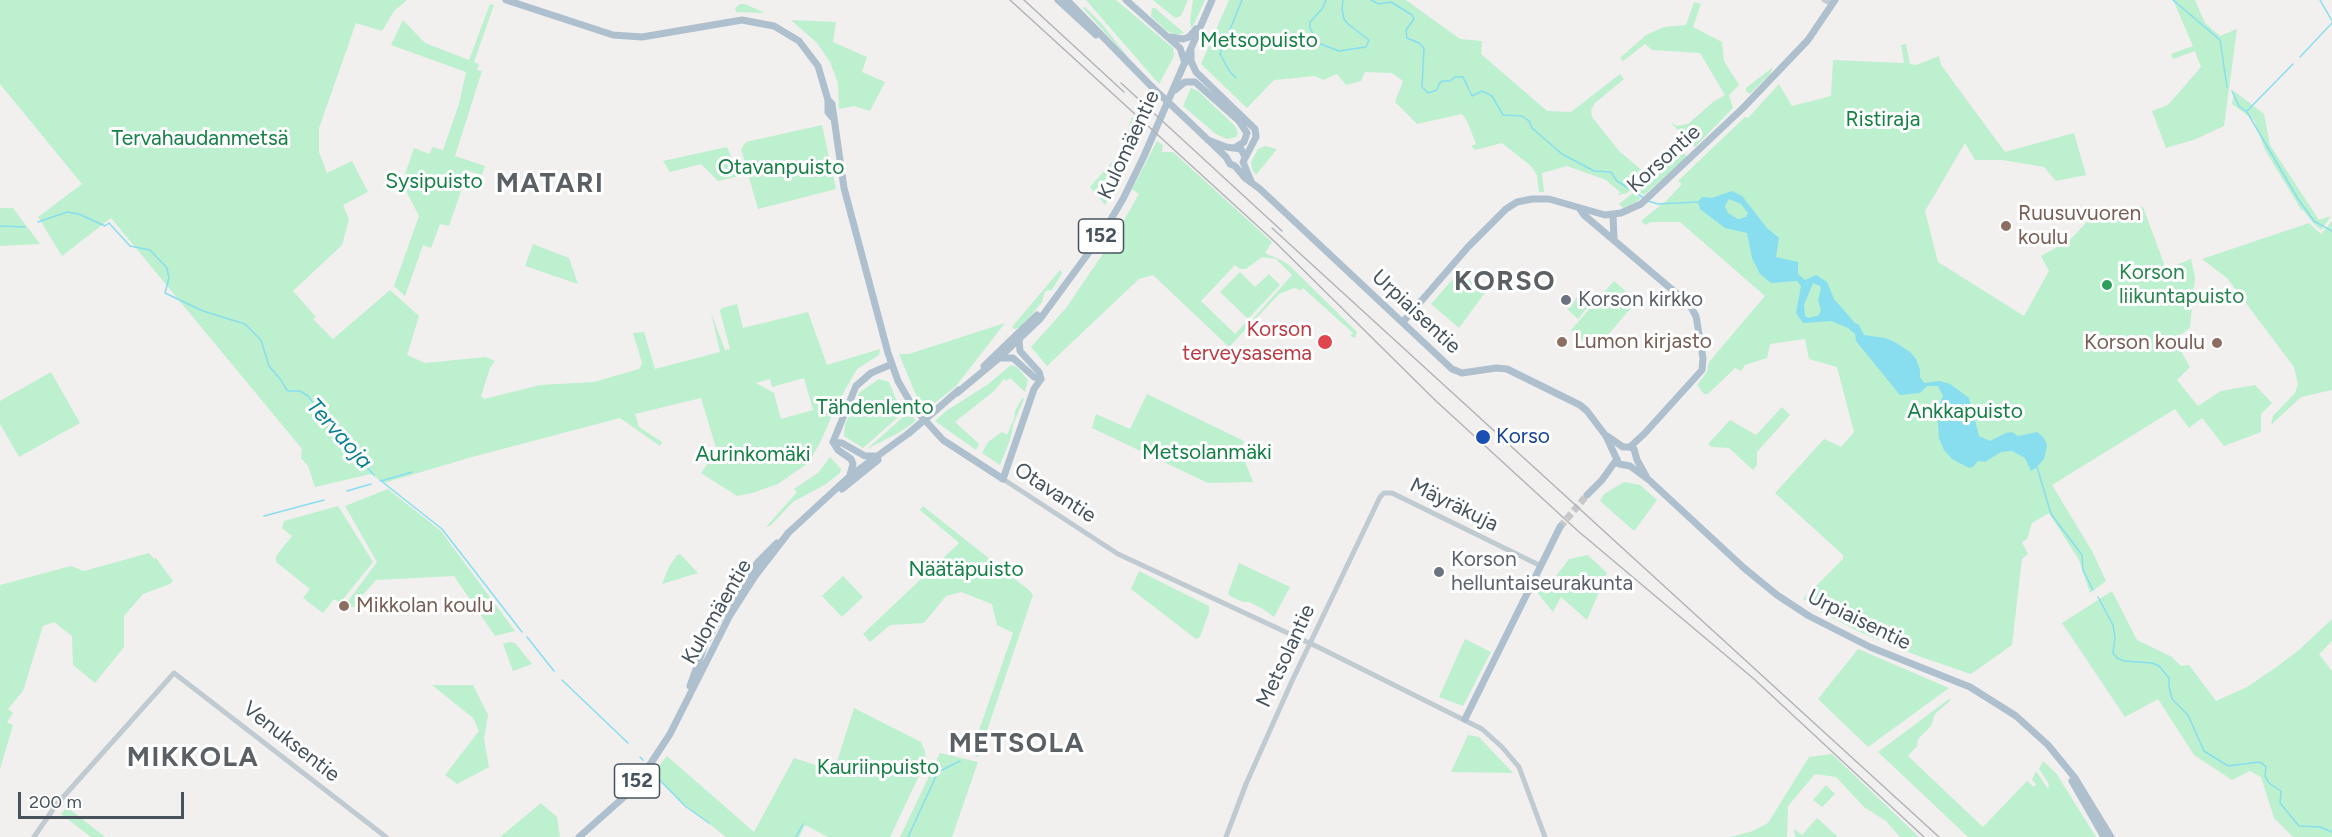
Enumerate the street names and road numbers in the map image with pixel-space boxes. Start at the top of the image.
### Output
street label: Kulomäentie [1093,87,1165,203]
street label: Korsontie [1622,120,1706,198]
road number: 152 [1078,219,1124,253]
street label: Urpiaisentie [1366,265,1466,359]
street label: Otavantie [1010,457,1100,529]
street label: Mäyräkuja [1406,473,1502,537]
street label: Kulomäentie [677,555,757,669]
street label: Urpiaisentie [1803,584,1915,656]
street label: Metsolantie [1251,601,1321,711]
street label: Venuksentie [238,696,344,788]
road number: 152 [614,764,660,798]

